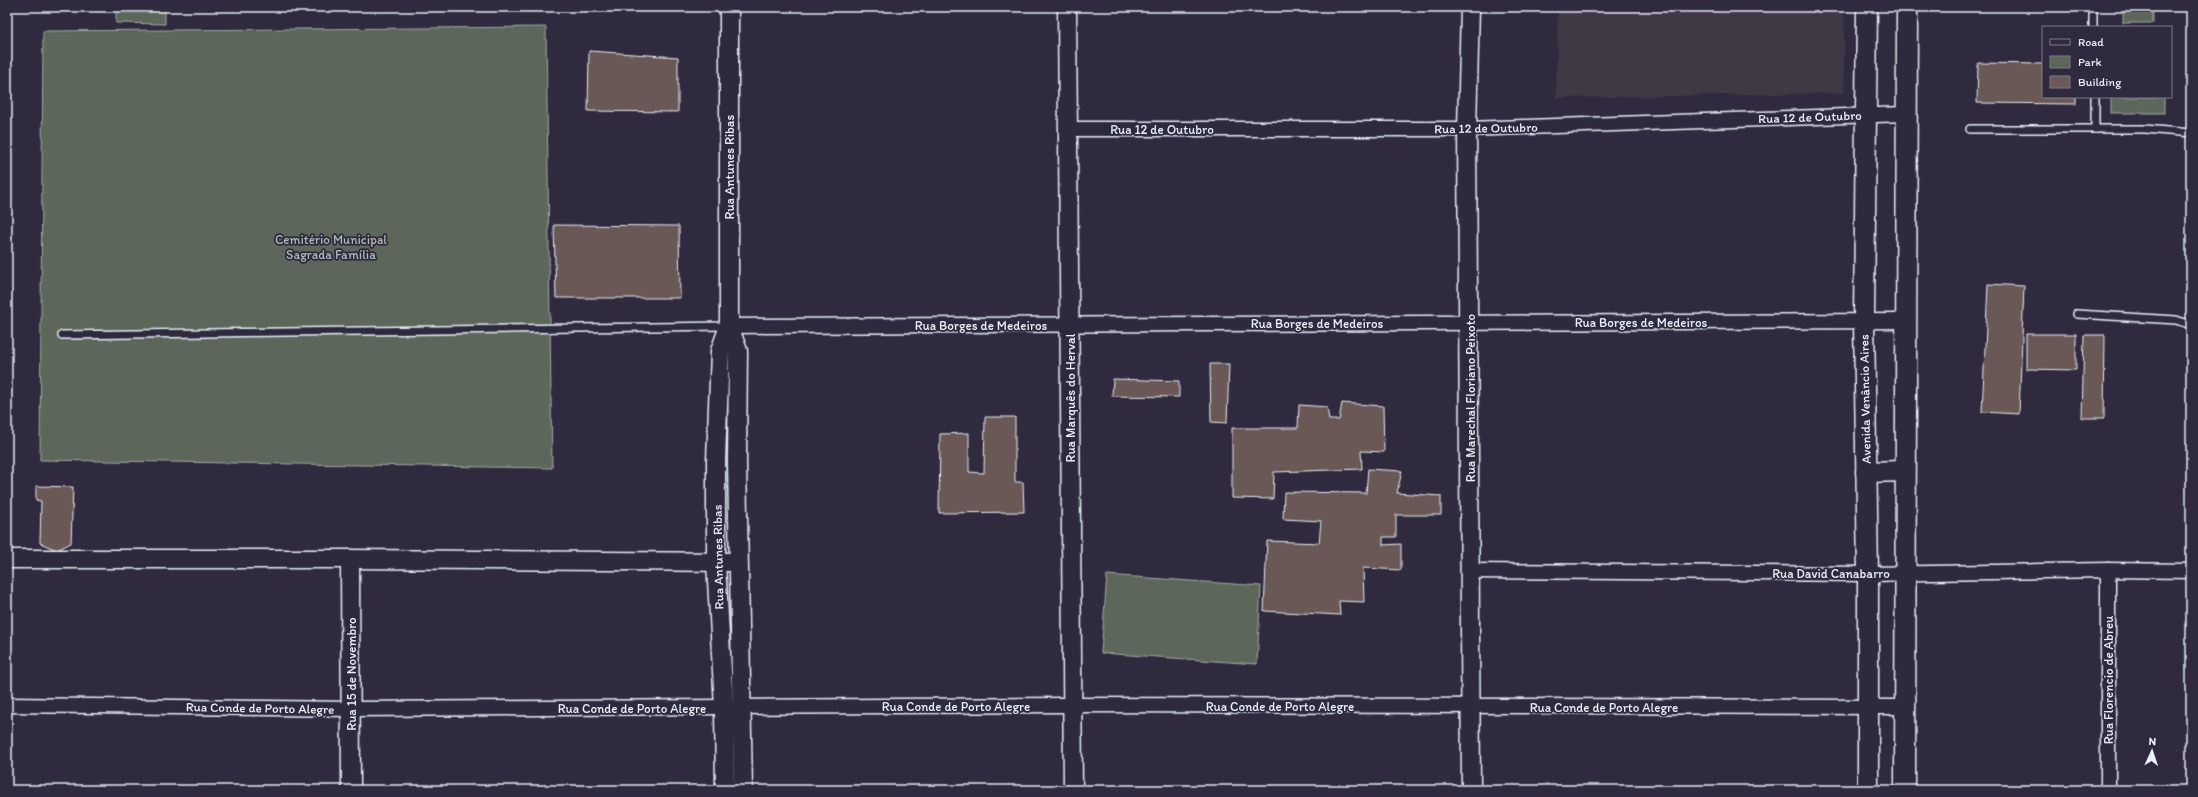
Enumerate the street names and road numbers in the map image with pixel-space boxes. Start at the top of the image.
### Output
street label: Rua 12 de Outubro [1758,108,1862,126]
street label: Rua Antunes Ribas [722,114,737,219]
street label: Rua 12 de Outubro [1434,120,1538,136]
street label: Rua 12 de Outubro [1110,122,1214,137]
street label: Rua Marechal Floriano Peixoto [1463,313,1478,482]
street label: Rua Borges de Medeiros [1575,315,1708,330]
street label: Rua Borges de Medeiros [1251,316,1384,331]
street label: Rua Borges de Medeiros [915,318,1048,333]
street label: Rua Marquês do Herval [1063,333,1078,462]
street label: Avenida Venâncio Aires [1856,334,1874,464]
street label: Rua Antunes Ribas [710,504,726,610]
street label: Rua David Canabarro [1772,566,1890,581]
street label: Rua Florencio de Abreu [2101,616,2116,744]
street label: Rua 15 de Novembro [344,617,359,731]
street label: Rua Conde de Porto Alegre [186,699,334,717]
street label: Rua Conde de Porto Alegre [882,699,1030,714]
street label: Rua Conde de Porto Alegre [1206,699,1354,714]
street label: Rua Conde de Porto Alegre [1530,700,1678,715]
street label: Rua Conde de Porto Alegre [558,701,706,716]

